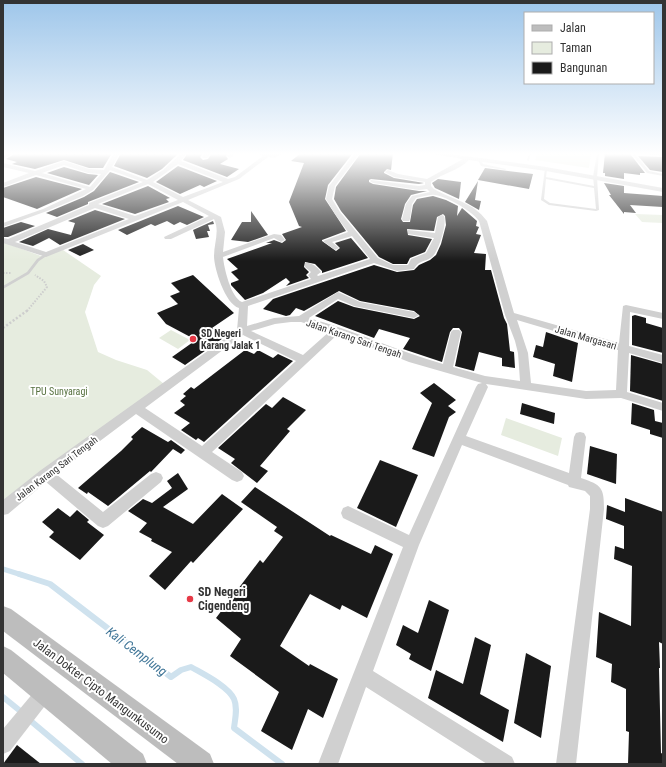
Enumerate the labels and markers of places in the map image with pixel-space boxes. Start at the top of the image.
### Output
place label: SD Negeri Karang Jalak 1 [201,328,260,351]
marker: SD Negeri Karang Jalak 1 [188,334,198,344]
place label: SD Negeri Cigendeng [198,585,249,613]
marker: SD Negeri Cigendeng [185,594,195,604]

